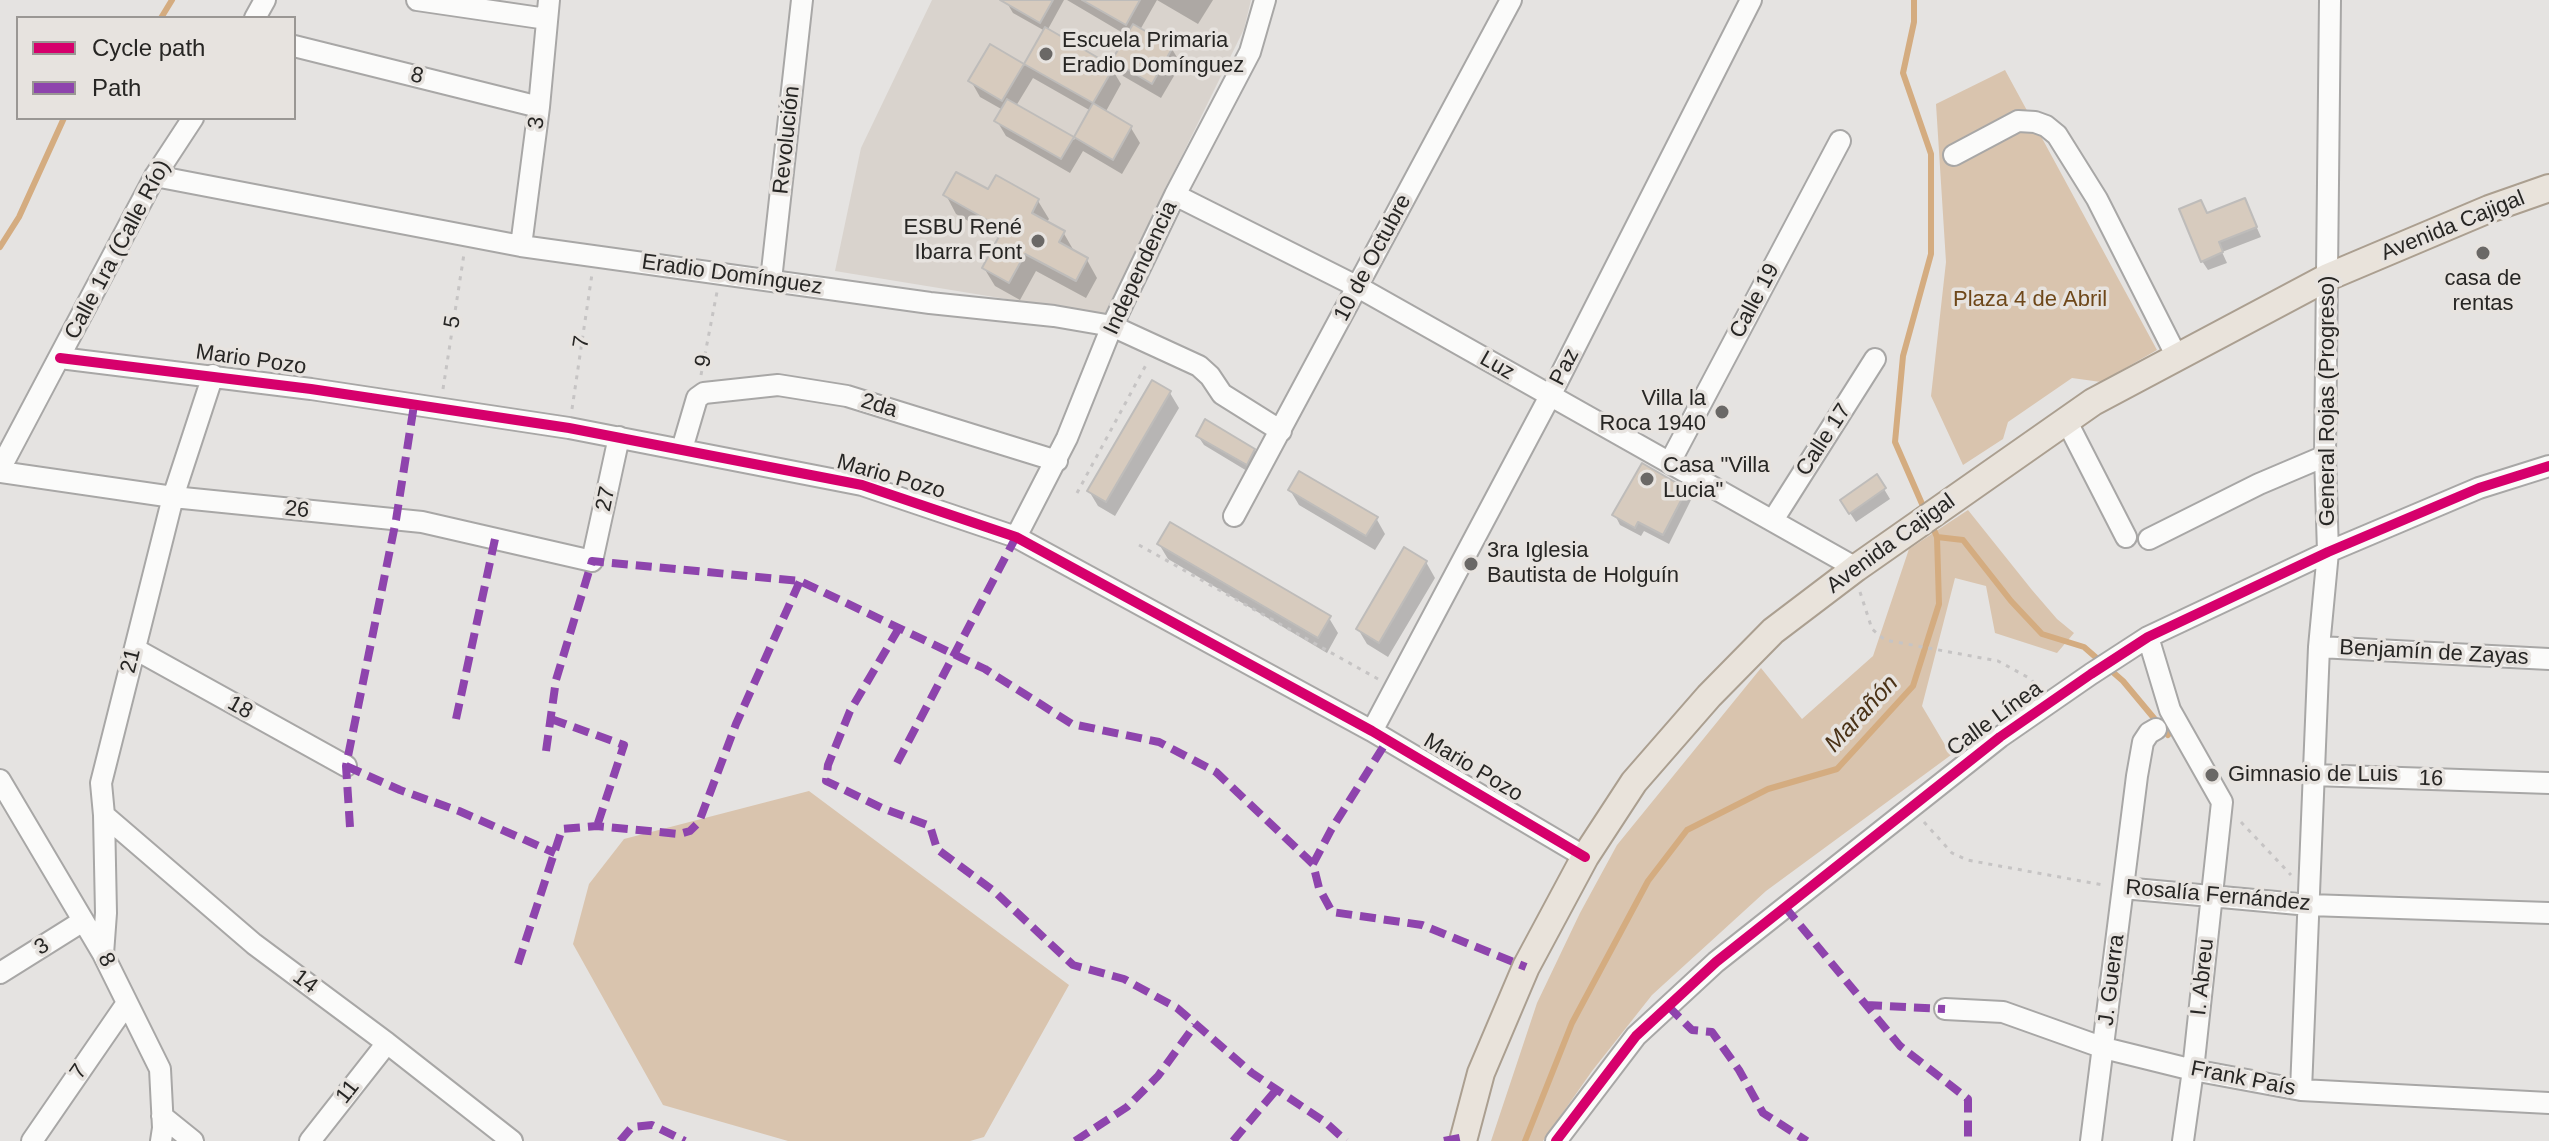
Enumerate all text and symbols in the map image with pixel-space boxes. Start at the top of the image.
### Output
legend [16,16,296,120]
place label: Escuela Primaria Eradio Domínguez [1062,28,1244,80]
text: Cycle path [92,34,205,61]
marker: Escuela Primaria Eradio Domínguez [1037,45,1055,63]
street label: 8 [408,62,426,90]
text: Path [92,74,141,101]
street label: Revolución [768,84,806,196]
street label: 3 [523,115,551,131]
street label: Calle 1ra (Calle Río) [60,156,176,344]
street label: Avenida Cajigal [2377,185,2529,267]
street label: 10 de Octubre [1329,190,1417,326]
street label: Independencia [1099,197,1183,339]
place label: ESBU René Ibarra Font [903,215,1022,266]
marker: ESBU René Ibarra Font [1029,232,1047,250]
marker: casa de rentas [2474,244,2492,262]
street label: Eradio Domínguez [640,249,824,301]
street label: Calle 19 [1724,259,1786,343]
place label: casa de rentas [2444,266,2522,318]
street label: General Rojas (Progreso) [2315,276,2341,526]
park label: Plaza 4 de Abril [1953,287,2107,313]
street label: 5 [439,314,467,330]
street label: 7 [568,334,596,350]
street label: Mario Pozo [194,339,308,381]
street label: Paz [1545,344,1585,390]
street label: Luz [1475,346,1519,386]
street label: 9 [690,352,718,370]
place label: Villa la Roca 1940 [1600,386,1706,438]
street label: 2da [858,388,900,424]
street label: Calle 17 [1791,399,1857,481]
marker: Villa la Roca 1940 [1713,403,1731,421]
street label: Mario Pozo [834,449,948,505]
place label: Casa "Villa Lucia" [1663,453,1769,504]
marker: Casa "Villa Lucia" [1638,470,1656,488]
street label: 27 [591,484,621,514]
street label: Avenida Cajigal [1822,489,1960,599]
street label: 26 [283,496,311,524]
place label: 3ra Iglesia Bautista de Holguín [1487,538,1679,590]
marker: 3ra Iglesia Bautista de Holguín [1462,555,1480,573]
street label: Benjamín de Zayas [2339,635,2529,671]
street label: 21 [115,646,147,676]
water label: Marañón [1819,670,1905,758]
street label: Calle Línea [1942,676,2048,762]
street label: 18 [223,691,257,725]
street label: Mario Pozo [1419,728,1527,808]
place label: Gimnasio de Luis [2228,762,2398,788]
street label: 16 [2418,765,2444,793]
marker: Gimnasio de Luis [2203,766,2221,784]
street label: Rosalía Fernández [2124,875,2312,917]
street label: 3 [30,933,54,961]
street label: J. Guerra [2093,933,2131,1027]
street label: I. Abreu [2186,937,2220,1017]
street label: 8 [91,948,121,972]
street label: 14 [287,964,323,1000]
street label: Frank País [2188,1056,2298,1102]
street label: 7 [65,1059,93,1085]
street label: 11 [331,1075,365,1109]

